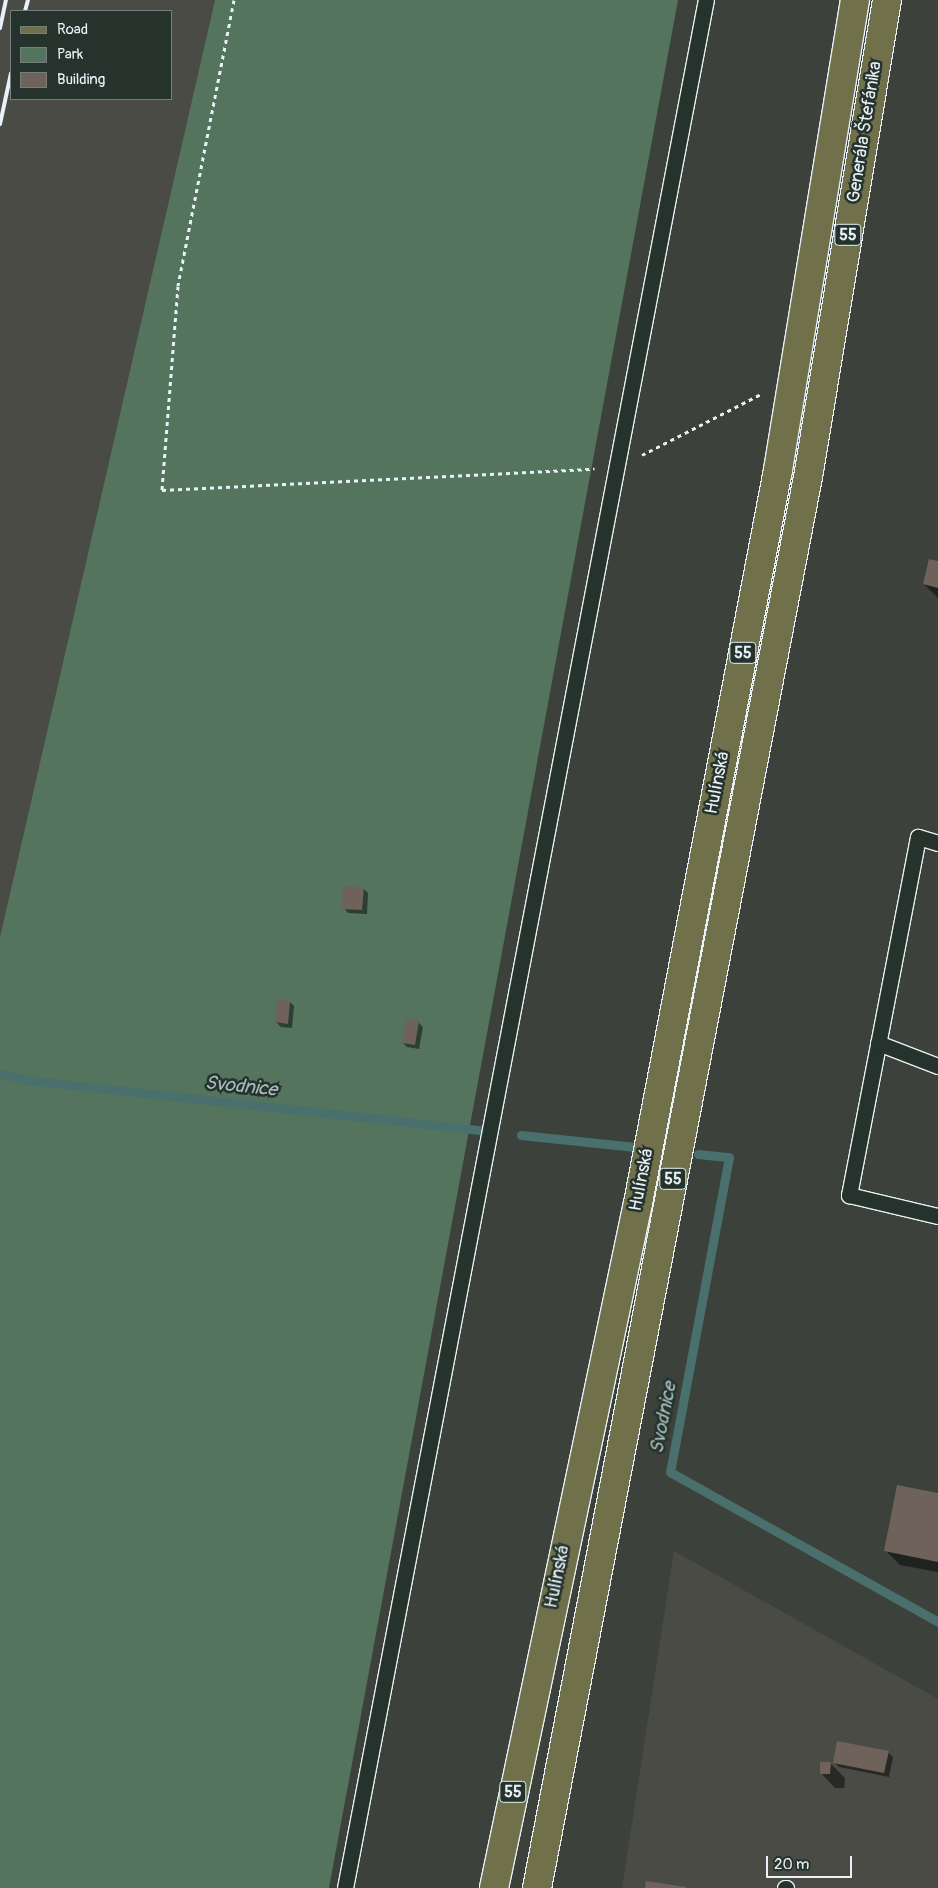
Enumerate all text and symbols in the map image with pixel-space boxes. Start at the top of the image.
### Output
legend [10,10,172,100]
text: Road [57,20,88,39]
text: Park [57,45,83,64]
street label: Generála Štefánika [843,60,887,204]
text: Building [57,70,105,89]
road number: 55 [834,222,862,248]
road number: 55 [729,640,757,666]
street label: Hulínská [701,750,735,816]
water label: Svodnice [204,1072,278,1102]
street label: Hulínská [625,1147,659,1213]
road number: 55 [659,1166,687,1192]
water label: Svodnice [646,1380,682,1456]
street label: Hulínská [541,1544,575,1610]
road number: 55 [499,1778,527,1805]
scale bar [768,1846,854,1878]
text: 20 m [774,1855,809,1874]

